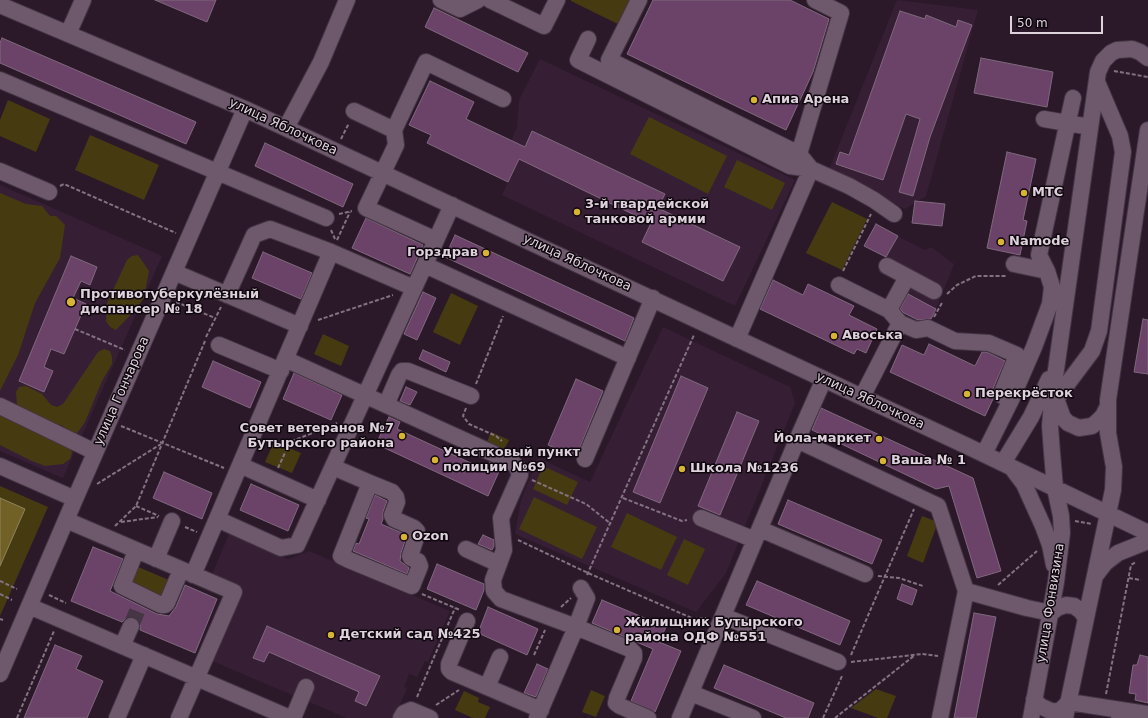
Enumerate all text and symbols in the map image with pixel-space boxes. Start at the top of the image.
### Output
scale bar [1012,8,1105,34]
text: 50 m [1017,16,1048,30]
place label: Апиа Арена [762,92,849,108]
street label: улица Яблочкова [226,95,340,159]
marker: Апиа Арена [749,95,759,105]
place label: МТС [1032,185,1063,201]
marker: МТС [1019,188,1029,198]
place label: 3-й гвардейской танковой армии [585,197,709,228]
marker: 3-й гвардейской танковой армии [572,207,582,217]
street label: улица Яблочкова [520,231,634,295]
place label: Namode [1009,234,1069,250]
marker: Namode [996,237,1006,247]
place label: Горздрав [407,245,478,261]
marker: Горздрав [481,248,491,258]
place label: Противотуберкулёзный диспансер № 18 [80,287,259,318]
marker: Противотуберкулёзный диспансер № 18 [65,296,77,308]
place label: Авоська [842,328,903,344]
marker: Авоська [829,331,839,341]
street label: улица Гончарова [91,334,153,448]
street label: улица Яблочкова [813,369,927,433]
place label: Перекрёсток [975,386,1073,402]
marker: Перекрёсток [962,389,972,399]
place label: Совет ветеранов №7 Бутырского района [240,421,394,452]
marker: Совет ветеранов №7 Бутырского района [397,431,407,441]
place label: Йола-маркет [774,431,871,447]
marker: Йола-маркет [874,434,884,444]
place label: Участковый пункт полиции №69 [443,445,580,476]
place label: Ваша № 1 [891,453,966,469]
marker: Участковый пункт полиции №69 [430,455,440,465]
marker: Ваша № 1 [878,456,888,466]
place label: Школа №1236 [690,461,798,477]
marker: Школа №1236 [677,464,687,474]
place label: Ozon [412,529,449,545]
marker: Ozon [399,532,409,542]
street label: улица Фонвизина [1034,542,1068,664]
place label: Жилищник Бутырского района ОДФ №551 [625,615,803,646]
marker: Жилищник Бутырского района ОДФ №551 [612,625,622,635]
place label: Детский сад №425 [339,627,480,643]
marker: Детский сад №425 [326,630,336,640]

